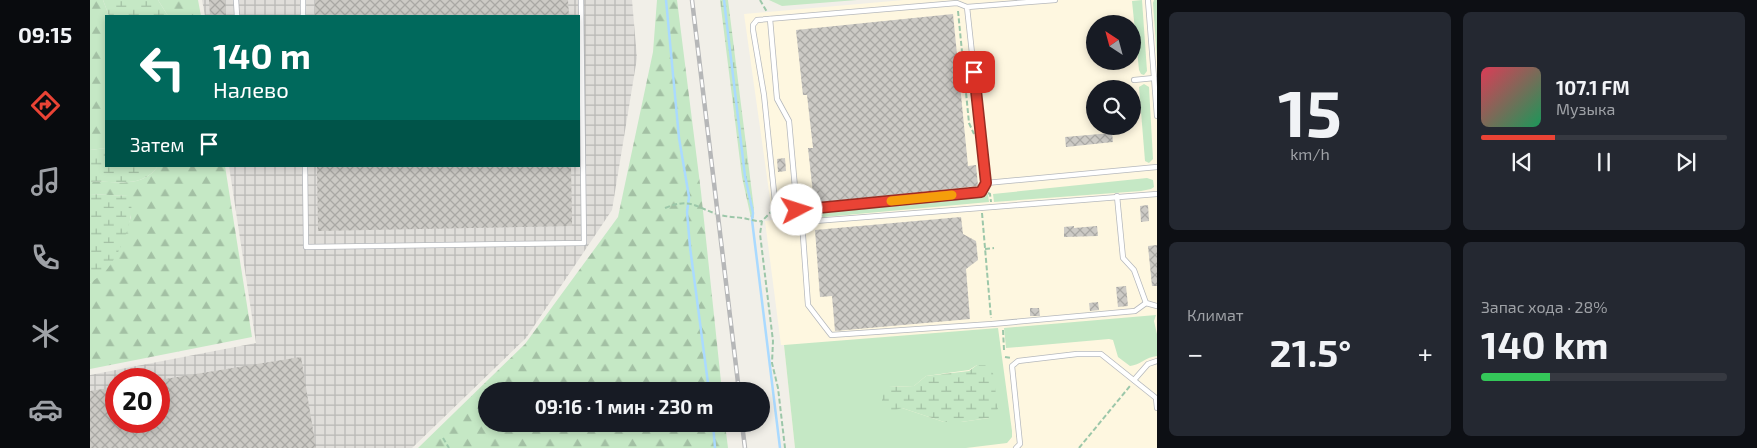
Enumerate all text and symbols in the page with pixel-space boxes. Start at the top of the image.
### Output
north arrow [1086,15,1141,70]
map controls [1086,15,1141,135]
text: 09:15 [18,21,72,47]
text: 140 m [213,34,311,76]
icon: left [130,35,195,100]
pin [953,51,995,93]
icon: arrive [960,58,988,86]
text: 15 [1278,72,1342,150]
text: Налево [213,76,289,102]
text: 107.1 FM [1556,76,1630,99]
button: search [1086,80,1141,135]
icon: directions [28,88,63,123]
text: Музыка [1556,99,1615,118]
icon: arrive [195,130,223,158]
text: Затем [130,133,185,156]
text: km/h [1290,144,1330,163]
icon: previous [1508,148,1536,176]
icon: pause [1590,148,1618,176]
icon: next [1672,148,1700,176]
icon: music [28,164,63,199]
position arrow [770,183,822,235]
icon: phone [28,240,63,275]
text: Запас хода · 28% [1481,297,1608,316]
text: Климат [1187,305,1244,324]
icon: climate [28,316,63,351]
text: 140 km [1481,321,1609,367]
text: 21.5° [1270,329,1351,375]
text: − [1187,336,1203,370]
text: + [1418,336,1433,370]
speed limit sign: 20 [105,368,170,433]
icon: car [28,392,63,427]
text: 09:16 · 1 мин · 230 m [535,395,713,418]

